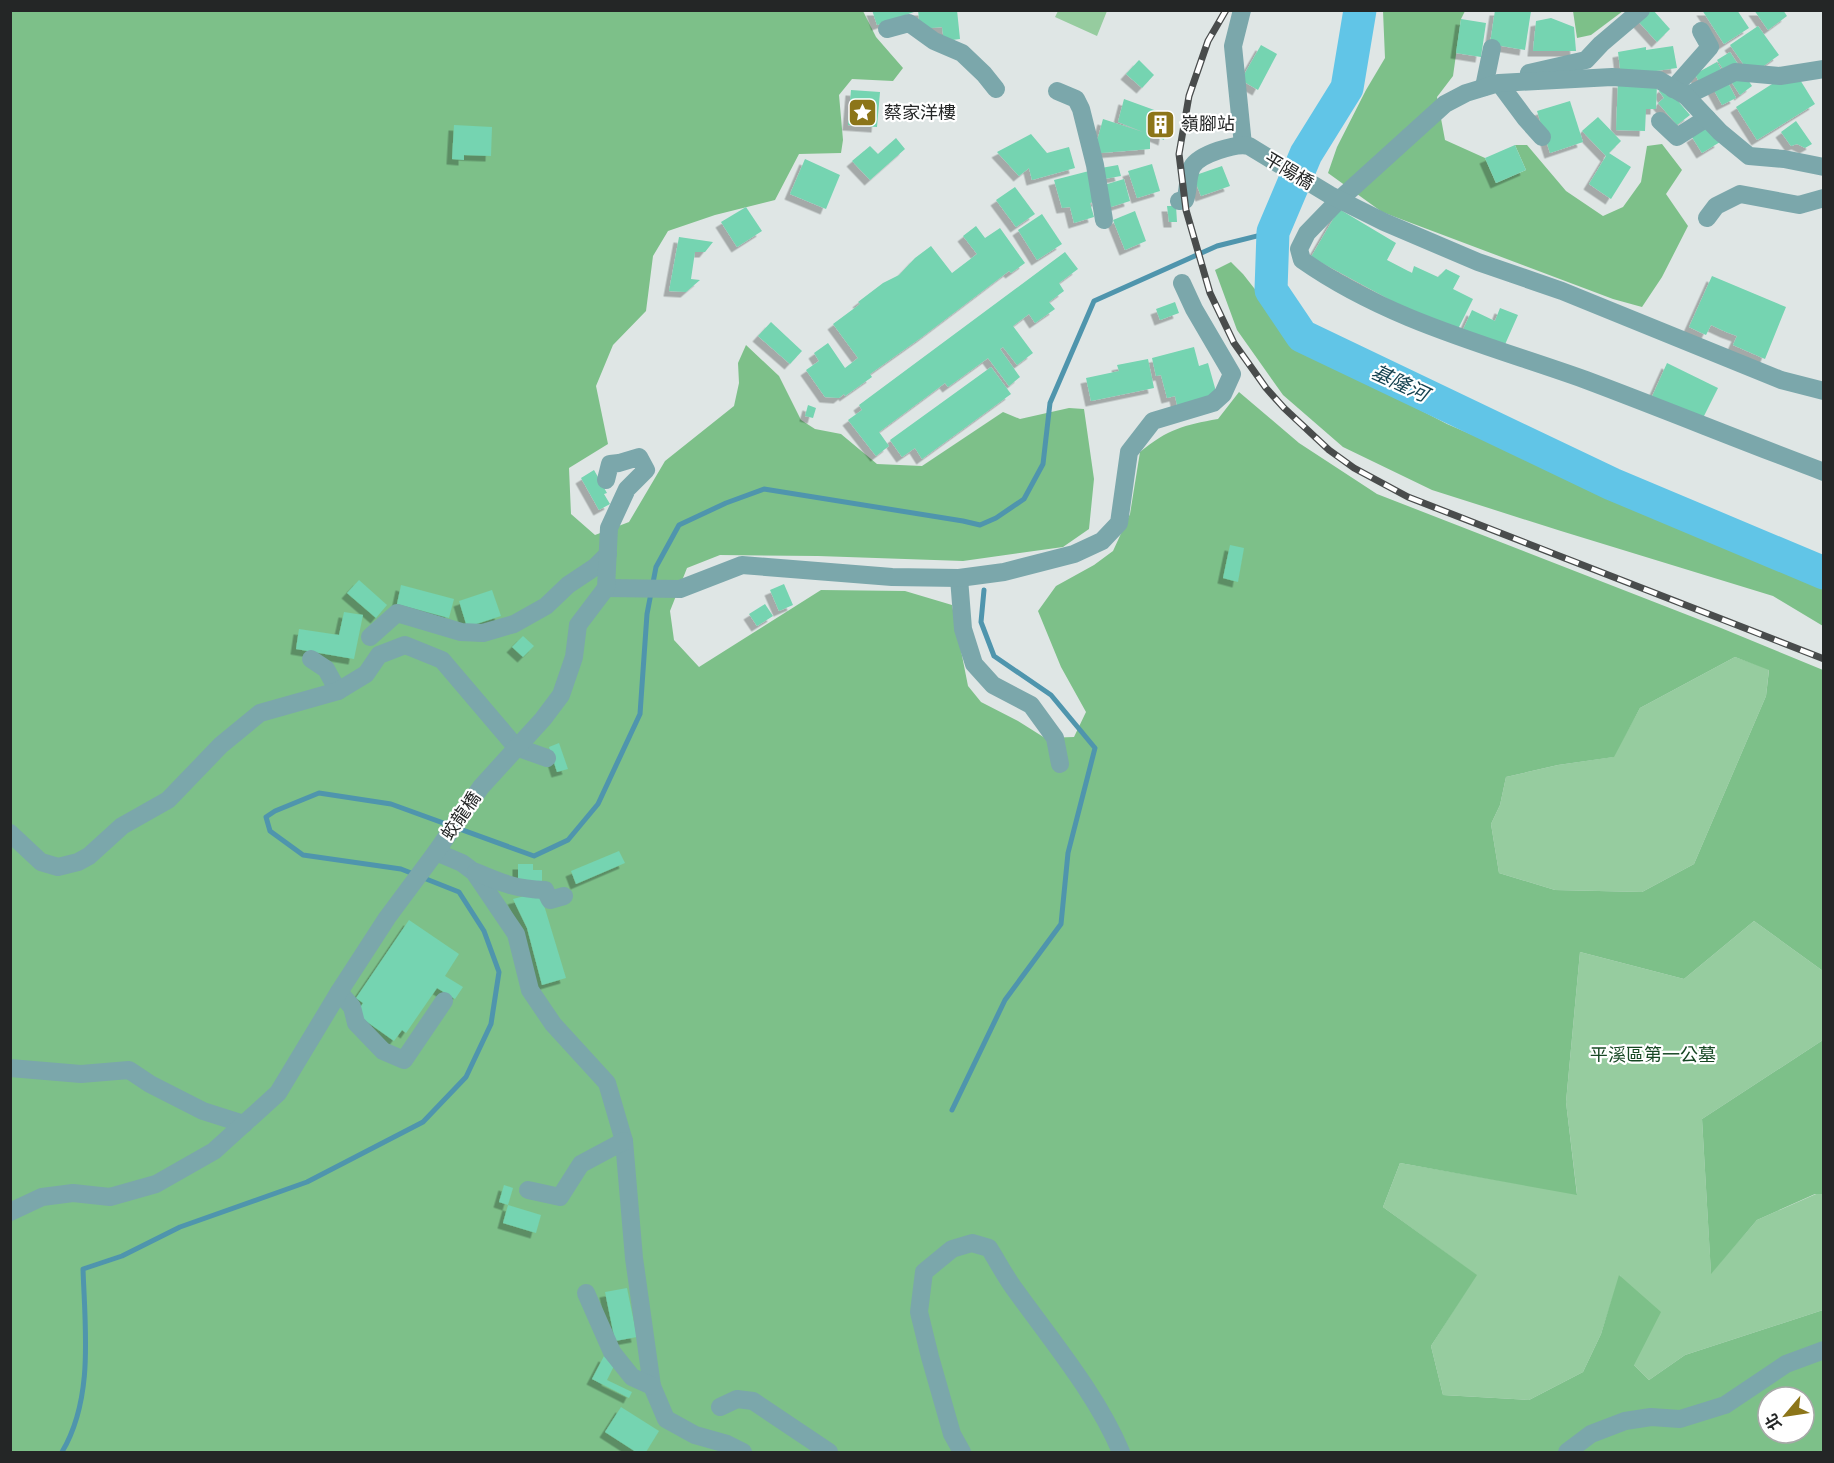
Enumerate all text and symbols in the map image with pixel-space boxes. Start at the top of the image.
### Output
place icon: 蔡家洋樓 [847,97,879,129]
place label: 蔡家洋樓 [884,101,956,126]
building icon: 嶺腳站 [1144,108,1176,140]
place label: 嶺腳站 [1181,112,1235,137]
street label: 平陽橋 [1259,147,1318,196]
water label: 基隆河 [1366,359,1436,411]
street label: 蛟龍橋 [436,787,487,846]
park label: 平溪區第一公墓 [1590,1043,1716,1068]
north arrow [1756,1385,1816,1445]
text: 北 [1760,1409,1787,1434]

